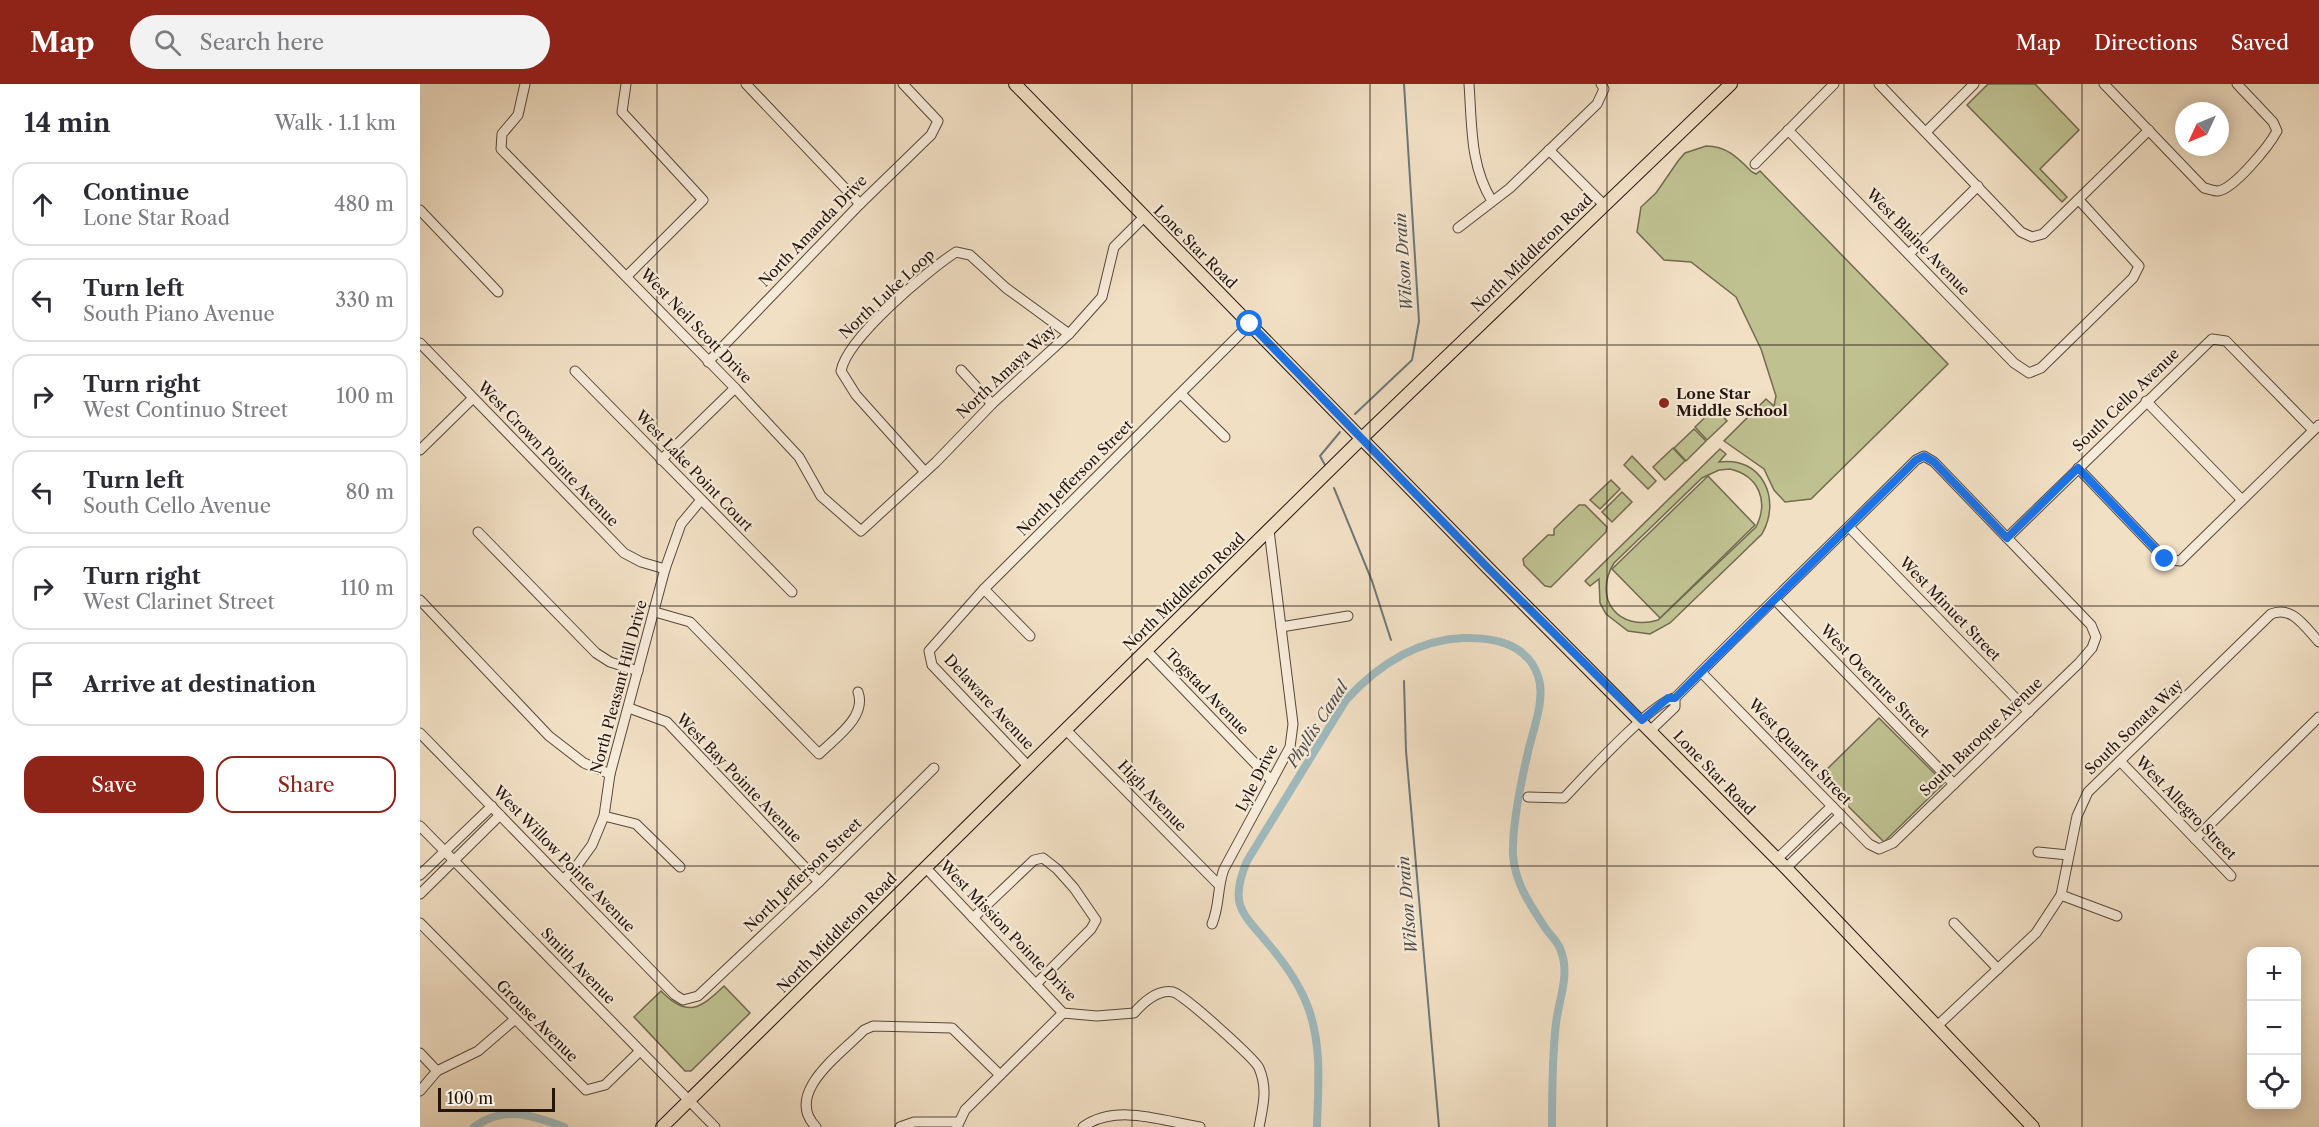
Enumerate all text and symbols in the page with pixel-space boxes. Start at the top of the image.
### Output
search box [130,15,550,69]
text: Map [30,25,94,59]
icon: search [151,26,184,59]
text: Search here [199,29,324,56]
text: Map [2016,30,2061,55]
text: Directions [2094,30,2198,55]
text: Saved [2231,30,2289,55]
north arrow [2175,102,2229,156]
text: 14 min [24,107,111,139]
text: Walk · 1.1 km [274,111,396,135]
street label: North Amanda Drive [754,171,871,290]
text: Continue [83,179,189,206]
street label: West Blaine Avenue [1862,184,1974,299]
icon: ahead [26,188,59,221]
street label: North Middleton Road [1467,190,1597,316]
text: 480 m [334,192,394,216]
street label: Lone Star Road [1150,201,1241,292]
text: Lone Star Road [83,206,230,230]
water label: Wilson Drain [1390,212,1416,312]
street label: North Luke Loop [835,245,938,343]
street label: West Neil Scott Drive [636,264,756,387]
text: Turn left [83,275,184,302]
icon: left [26,284,59,317]
text: 330 m [335,288,394,312]
text: South Piano Avenue [83,302,275,326]
route start [1236,310,1262,336]
street label: North Amaya Way [952,320,1060,422]
street label: South Cello Avenue [2068,344,2183,455]
text: Turn right [83,371,201,398]
street label: West Crown Pointe Avenue [473,376,623,530]
icon: right [26,380,59,413]
text: 100 m [336,384,394,408]
place label: Lone Star Middle School [1676,384,1788,420]
marker: Lone Star Middle School [1657,396,1671,410]
text: West Continuo Street [83,398,288,422]
street label: West Lake Point Court [631,405,758,536]
street label: North Jefferson Street [1013,415,1137,540]
text: Turn left [83,467,184,494]
icon: left [26,476,59,509]
text: 80 m [346,480,394,504]
text: South Cello Avenue [83,494,271,518]
street label: North Middleton Road [1119,529,1249,655]
route end [2151,545,2177,571]
street label: West Minuet Street [1895,552,2006,665]
text: Turn right [83,563,201,590]
icon: right [26,572,59,605]
text: 110 m [341,576,394,600]
text: West Clarinet Street [83,590,275,614]
street label: North Pleasant Hill Drive [586,598,651,776]
street label: West Overture Street [1816,619,1935,742]
street label: Togstad Avenue [1161,645,1253,739]
street label: Delaware Avenue [940,650,1038,753]
icon: arrive [26,668,59,701]
text: Arrive at destination [83,671,316,698]
street label: South Baroque Avenue [1915,673,2046,800]
street label: South Sonata Way [2081,675,2187,778]
water label: Phyllis Canal [1281,676,1353,772]
street label: West Quartet Street [1744,694,1857,809]
street label: West Bay Pointe Avenue [672,708,806,846]
street label: Lone Star Road [1669,726,1759,819]
street label: Lyle Drive [1231,741,1282,815]
street label: West Allegro Street [2131,751,2241,864]
button: Save [24,756,204,813]
button: Share [216,756,396,813]
street label: High Avenue [1114,756,1191,835]
street label: West Willow Pointe Avenue [489,781,639,936]
street label: North Jefferson Street [740,813,866,936]
water label: Wilson Drain [1393,855,1421,955]
street label: West Mission Pointe Drive [935,856,1081,1005]
street label: North Middleton Road [773,869,901,997]
street label: Smith Avenue [537,923,620,1008]
map controls [2247,947,2301,1109]
button: + [2247,947,2301,1001]
street label: Grouse Avenue [492,976,582,1066]
button: − [2247,1001,2301,1055]
button: locate [2247,1055,2301,1109]
scale bar [438,1085,555,1112]
text: 100 m [447,1088,493,1108]

